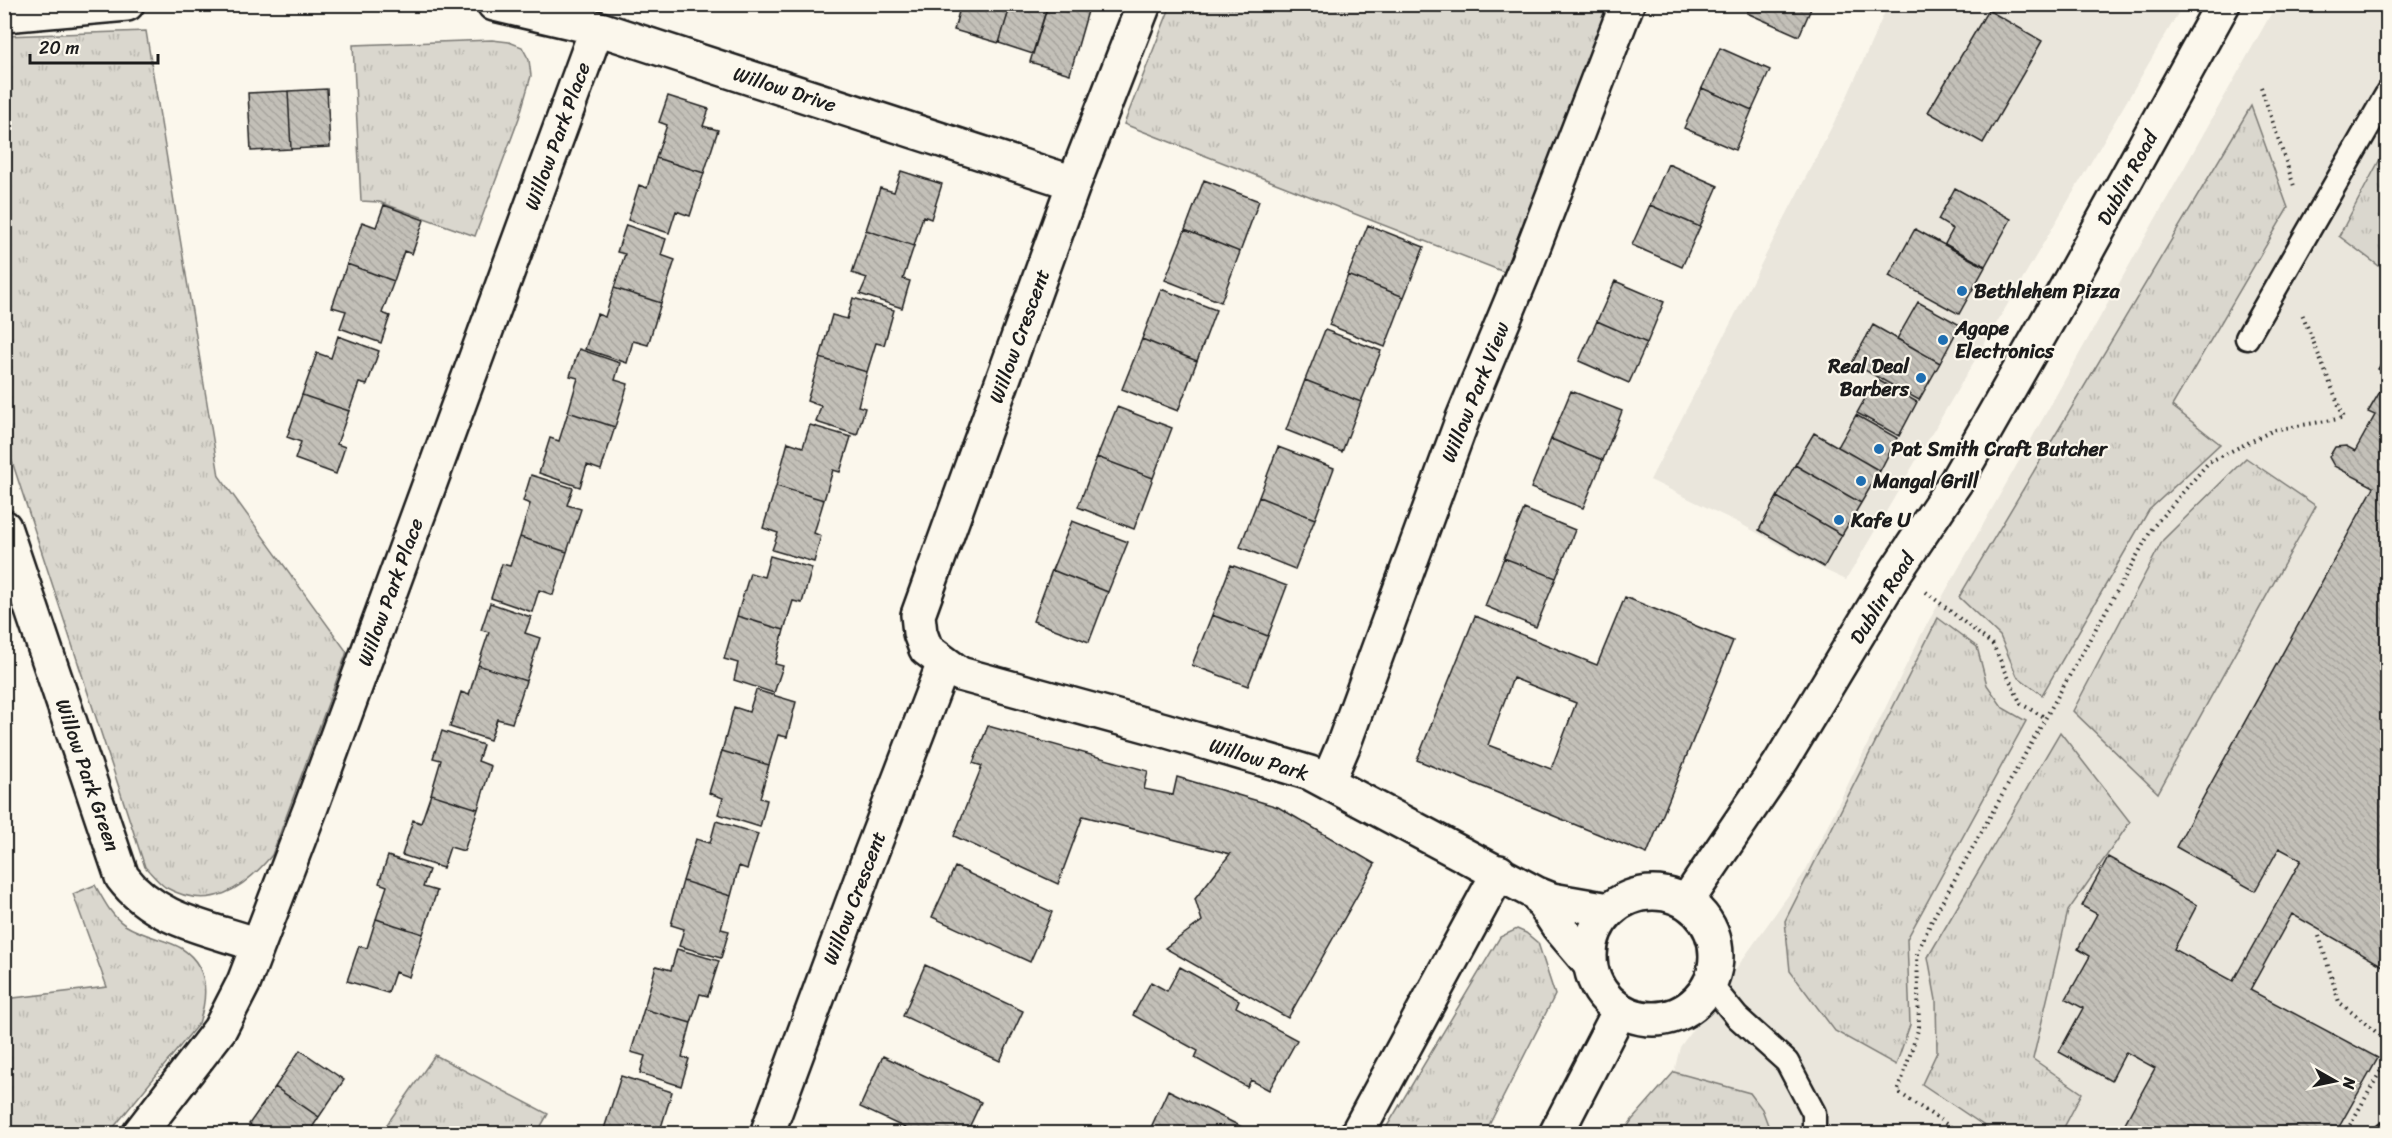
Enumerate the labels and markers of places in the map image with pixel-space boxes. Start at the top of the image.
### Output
place label: Bethlehem Pizza [1974,274,2120,309]
marker: Bethlehem Pizza [1955,284,1969,298]
place label: Agape Electronics [1954,311,2055,369]
marker: Agape Electronics [1936,333,1950,347]
place label: Real Deal Barbers [1827,349,1910,407]
marker: Real Deal Barbers [1914,371,1928,385]
place label: Pat Smith Craft Butcher [1891,432,2109,467]
marker: Pat Smith Craft Butcher [1872,442,1886,456]
place label: Mangal Grill [1872,464,1980,499]
marker: Mangal Grill [1854,474,1868,488]
place label: Kafe U [1850,503,1912,538]
marker: Kafe U [1832,513,1846,527]

